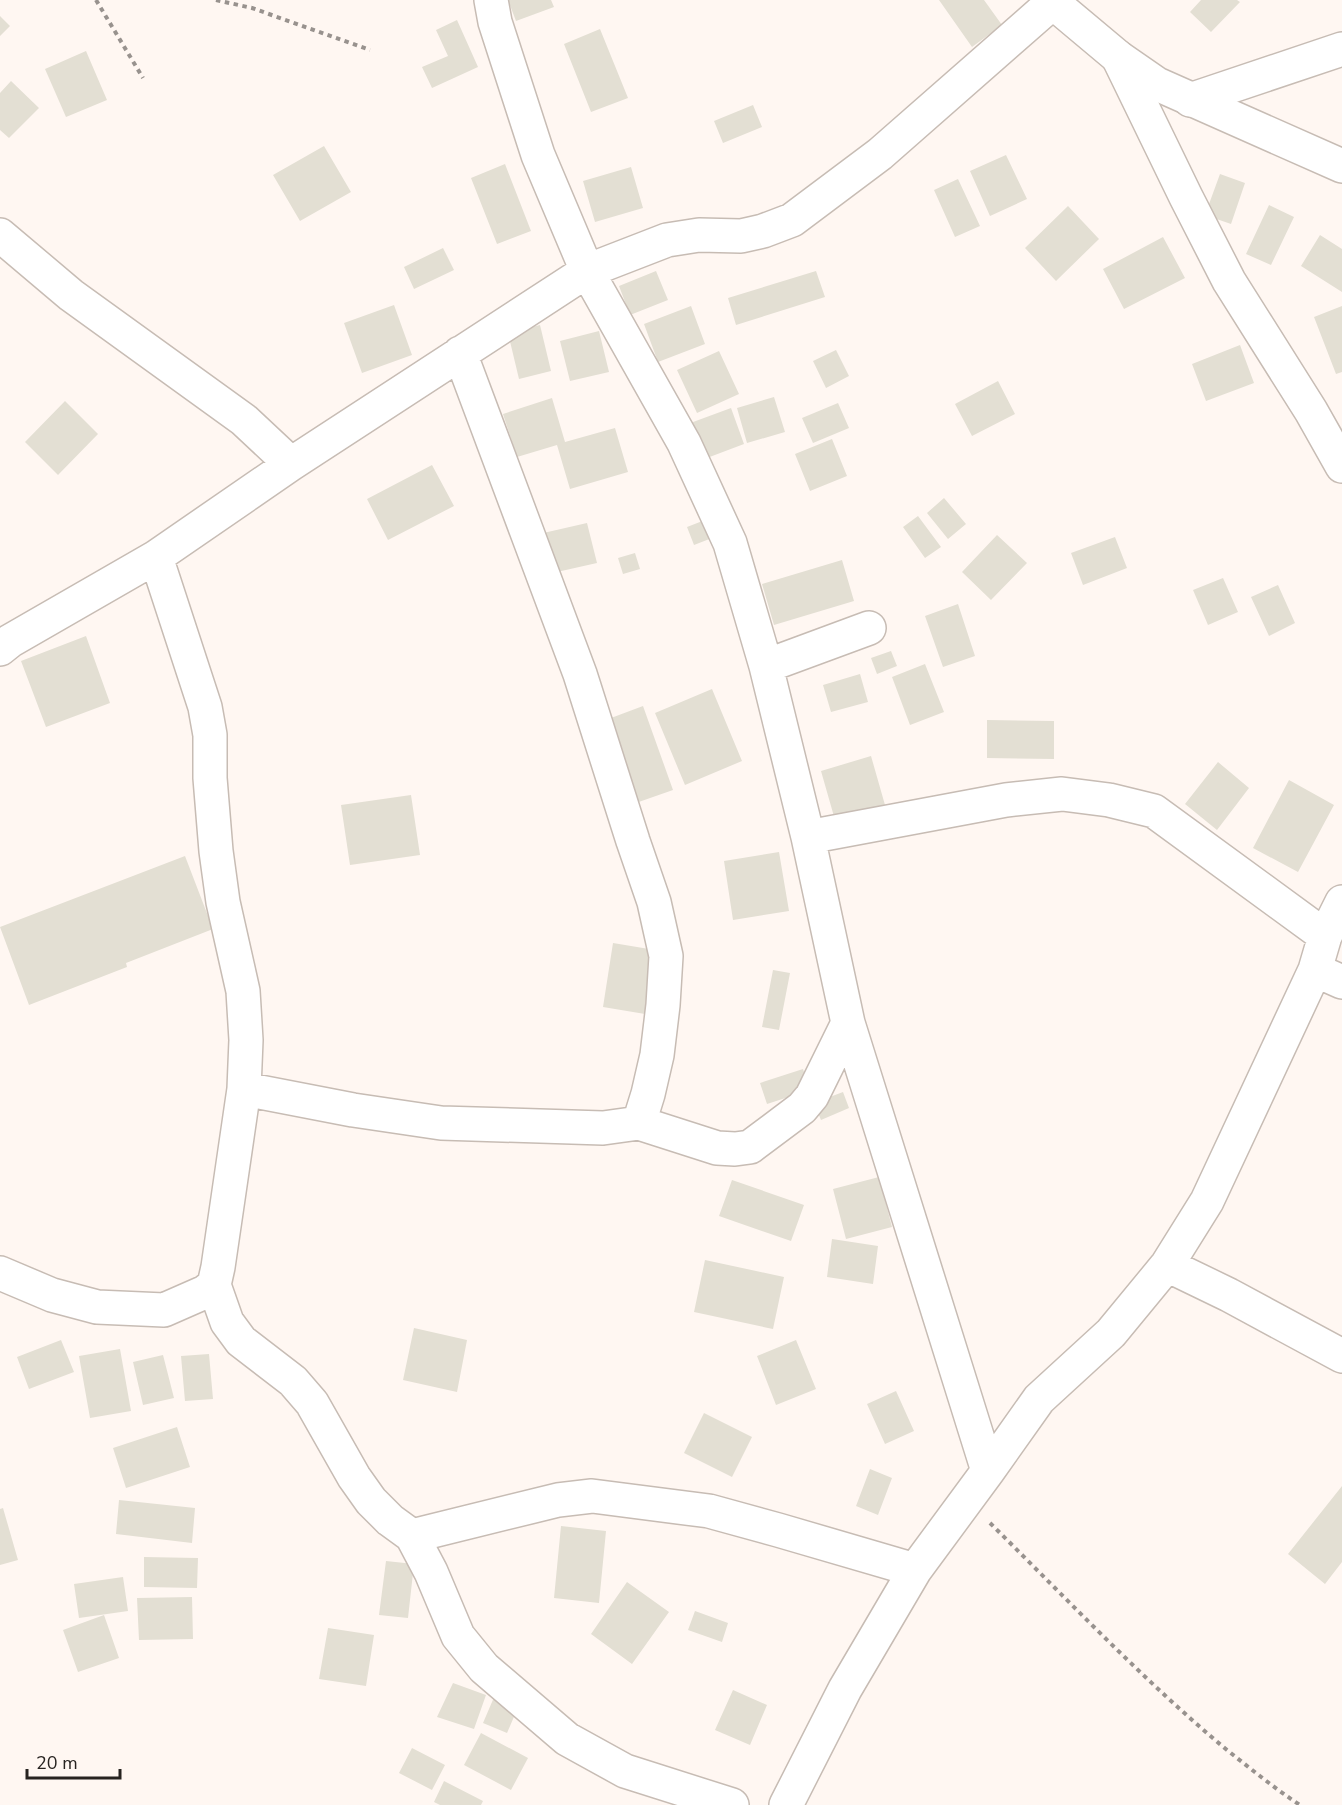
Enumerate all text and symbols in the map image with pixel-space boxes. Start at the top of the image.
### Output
scale bar [27,1742,120,1780]
text: 20 m [36,1751,78,1775]

